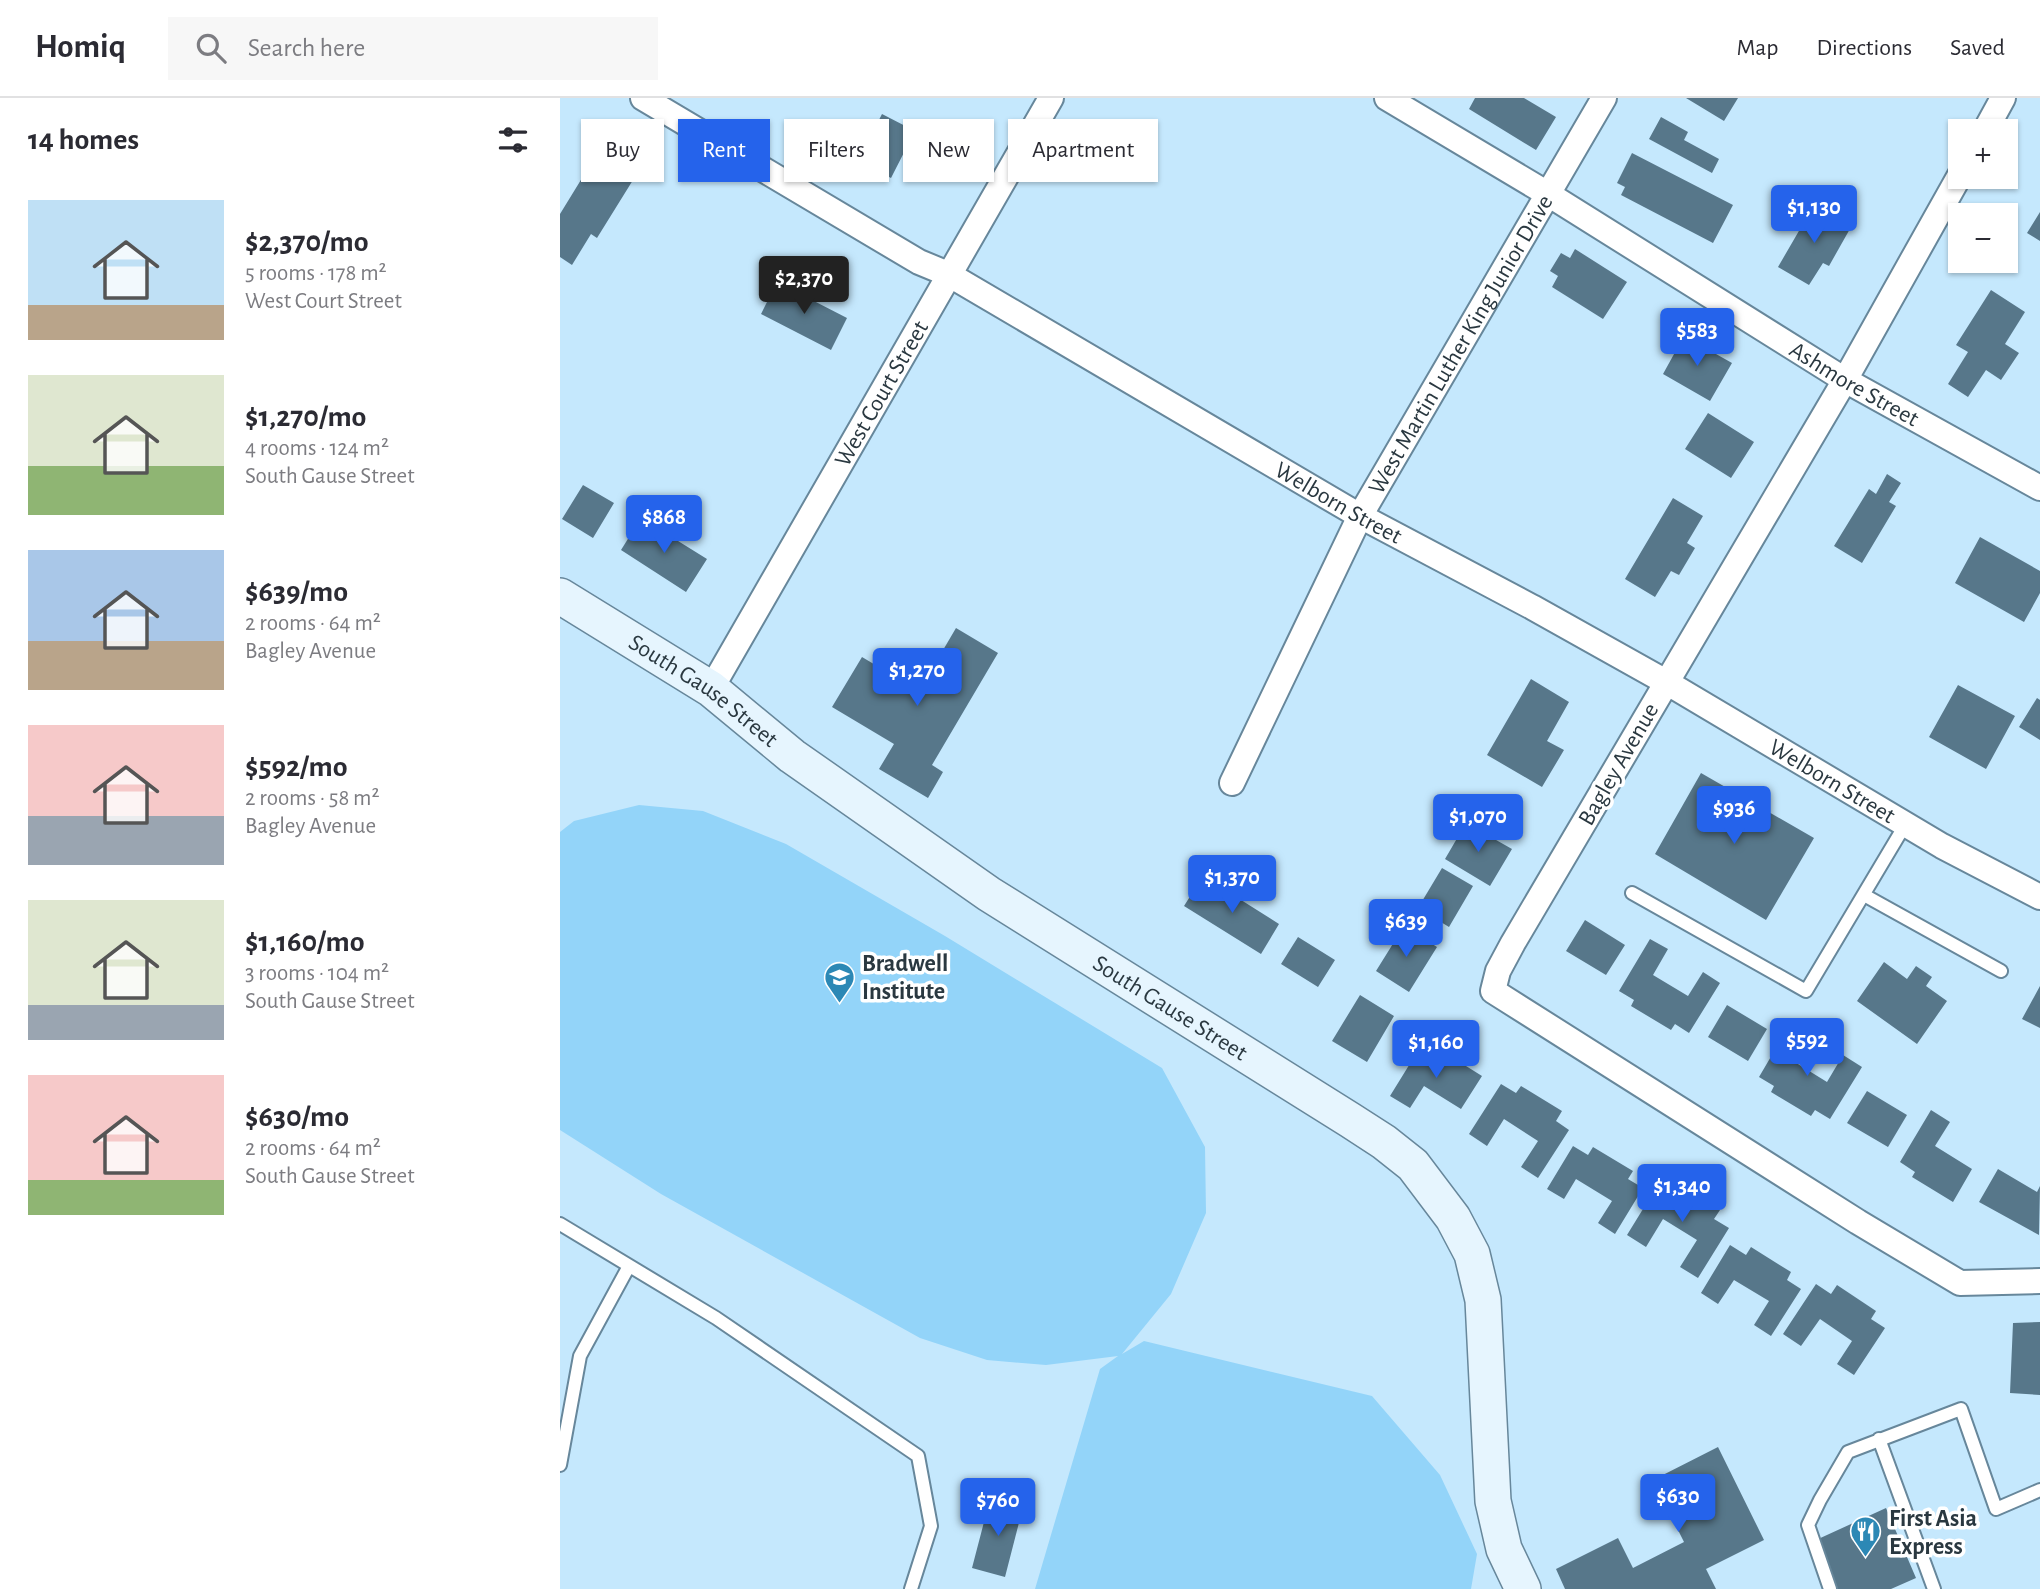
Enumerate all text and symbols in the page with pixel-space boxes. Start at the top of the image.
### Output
search box [168,17,658,80]
icon: search [192,29,230,67]
text: Homiq [35,31,126,64]
text: Search here [248,35,365,61]
text: Map [1736,36,1778,60]
text: Directions [1816,36,1912,60]
text: Saved [1950,36,2005,60]
chip: Buy [581,119,664,182]
chip: Rent [678,119,770,182]
chip: Filters [784,119,889,182]
chip: New [903,119,994,182]
chip: Apartment [1008,119,1158,182]
map controls [1948,119,2018,273]
button: + [1948,119,2018,189]
icon: filters [494,121,532,159]
text: 14 homes [28,125,139,155]
pin: $1,130 [1757,186,1871,245]
street label: West Martin Luther King Junior Drive [1365,191,1558,498]
text: $1,130 [1787,196,1841,219]
button: − [1948,203,2018,273]
text: $2,370/mo [245,227,369,257]
icon: home [84,228,168,312]
pin: $2,370 [747,256,861,316]
text: 5 rooms · 178 m² [245,262,387,285]
text: $2,370 [775,267,833,290]
text: West Court Street [245,290,402,313]
pin: $583 [1656,308,1738,368]
street label: West Court Street [831,317,933,471]
text: $583 [1676,319,1718,342]
street label: Ashmore Street [1785,338,1923,432]
text: $1,270/mo [245,402,366,432]
icon: home [84,403,168,487]
text: 4 rooms · 124 m² [245,437,389,460]
street label: Welborn Street [1270,458,1406,549]
text: South Gause Street [245,465,415,488]
pin: $868 [623,496,705,555]
text: $868 [642,506,686,529]
text: $639/mo [245,577,348,607]
icon: home [84,578,168,662]
text: 2 rooms · 64 m² [245,612,381,635]
street label: South Gause Street [624,630,782,752]
text: Bagley Avenue [245,640,376,663]
pin: $1,270 [860,648,974,708]
text: $1,270 [889,659,945,682]
street label: Bagley Avenue [1574,699,1663,830]
street label: Welborn Street [1765,735,1899,829]
text: $592/mo [245,752,348,782]
icon: home [84,753,168,837]
pin: $936 [1693,786,1775,846]
text: 2 rooms · 58 m² [245,787,380,810]
pin: $1,070 [1421,794,1535,854]
text: $936 [1713,797,1755,820]
text: $1,070 [1449,805,1507,828]
text: Bagley Avenue [245,815,376,838]
pin: $1,370 [1175,856,1289,915]
text: $1,370 [1204,866,1260,889]
pin: $639 [1365,900,1447,959]
text: $639 [1385,910,1427,933]
text: $1,160/mo [245,927,365,957]
icon: home [84,928,168,1012]
street label: South Gause Street [1088,951,1252,1066]
place label: Bradwell Institute [862,952,948,1004]
school or university icon: Bradwell Institute [822,960,856,1004]
text: 3 rooms · 104 m² [245,962,389,985]
text: South Gause Street [245,990,415,1013]
pin: $592 [1766,1018,1848,1078]
pin: $1,160 [1379,1020,1493,1080]
text: $592 [1786,1029,1828,1052]
text: $1,160 [1408,1031,1464,1054]
text: $630/mo [245,1102,349,1132]
icon: home [84,1103,168,1187]
text: 2 rooms · 64 m² [245,1137,381,1160]
pin: $1,340 [1625,1164,1739,1224]
text: South Gause Street [245,1165,415,1188]
text: $1,340 [1653,1175,1711,1198]
pin: $630 [1637,1474,1719,1534]
pin: $760 [957,1478,1039,1538]
text: $630 [1656,1485,1700,1508]
text: $760 [976,1489,1020,1512]
place label: First Asia Express [1889,1507,1977,1559]
restaurant icon: First Asia Express [1849,1515,1883,1559]

